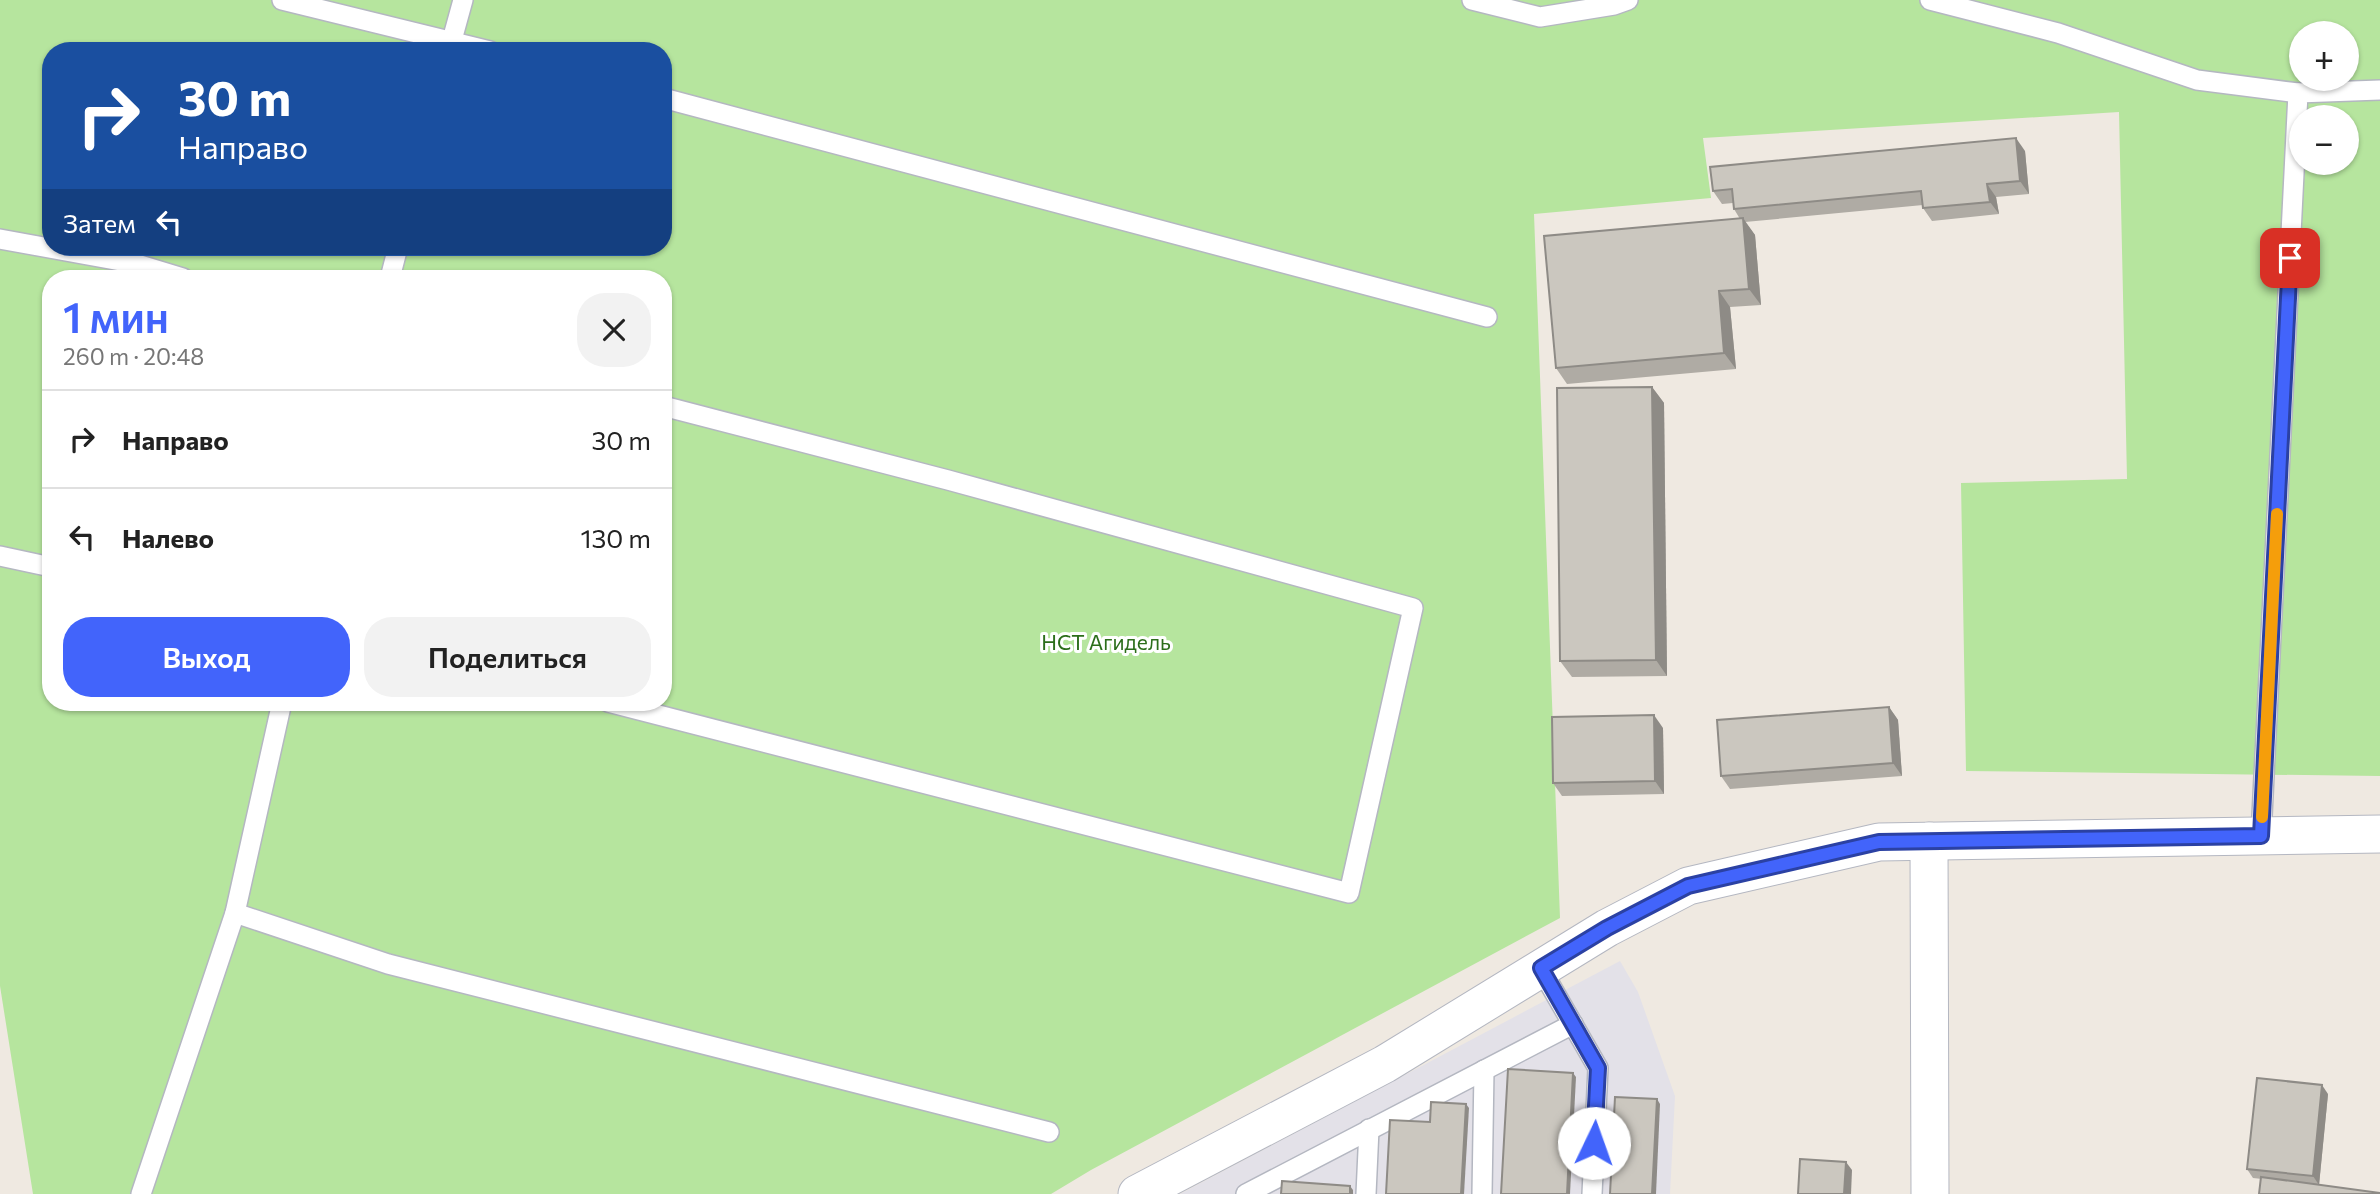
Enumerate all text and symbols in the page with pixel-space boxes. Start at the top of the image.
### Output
map controls [2289,21,2359,175]
button: + [2289,21,2359,91]
text: 30 m [178,66,291,126]
icon: right [63,70,154,161]
button: − [2289,105,2359,175]
text: Направо [178,126,308,166]
icon: left [150,203,188,241]
text: Затем [63,207,136,238]
pin [2260,228,2320,288]
icon: arrive [2271,239,2309,277]
text: 1 мин [63,290,169,342]
button: close [577,293,651,367]
text: 260 m · 20:48 [63,342,204,370]
icon: right [63,420,101,458]
text: Направо [122,424,229,455]
text: 30 m [592,424,651,455]
icon: left [63,518,101,556]
text: Налево [122,522,214,553]
text: 130 m [580,522,651,553]
button: Выход [63,617,350,697]
button: Поделиться [364,617,651,697]
park label: НСТ Агидель [1041,629,1171,654]
position arrow [1557,1106,1631,1180]

